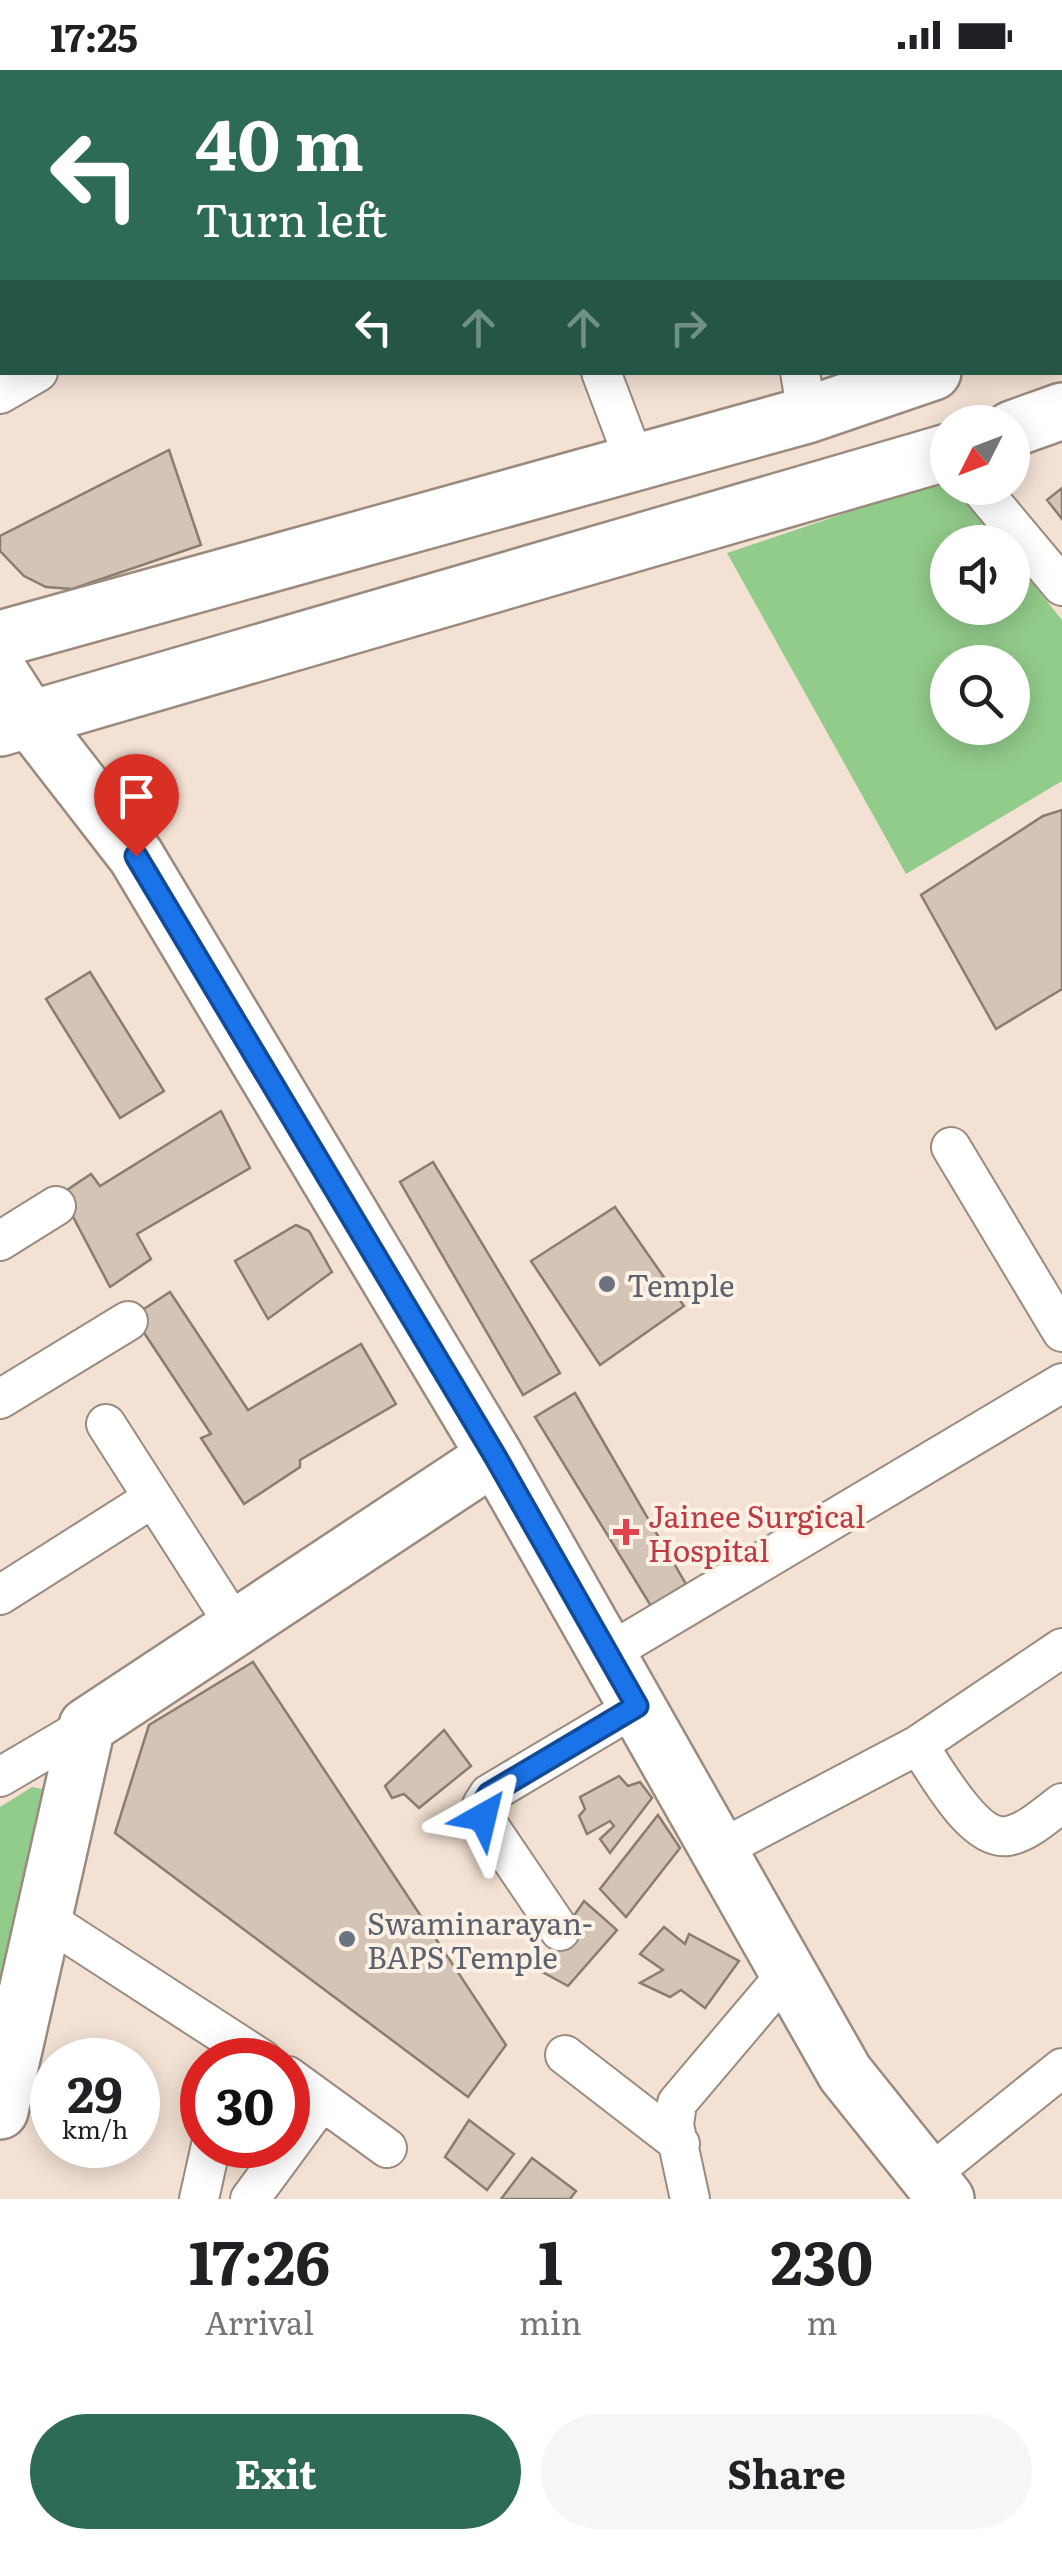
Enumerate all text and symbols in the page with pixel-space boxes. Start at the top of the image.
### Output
text: 17:25 [50,7,138,64]
text: 40 m [195,89,364,193]
icon: left [30,110,160,240]
text: Turn left [195,184,387,251]
icon: left [346,300,401,355]
icon: ahead [451,300,506,355]
icon: ahead [556,300,611,355]
icon: right [661,300,716,355]
north arrow [930,405,1030,505]
map controls [930,405,1030,745]
button: sound [930,525,1030,625]
button: search [930,645,1030,745]
pin [94,754,179,857]
icon: arrive [109,769,164,824]
place label: Temple [627,1262,735,1306]
marker: Temple [596,1273,618,1295]
place label: Jainee Surgical Hospital [648,1493,865,1571]
marker: Jainee Surgical Hospital [613,1519,639,1545]
position arrow [431,1765,535,1869]
place label: Swaminarayan- BAPS Temple [367,1900,593,1978]
marker: Swaminarayan- BAPS Temple [336,1928,358,1950]
speed limit sign: 30 [180,2038,310,2168]
text: 29 [67,2054,123,2128]
text: km/h [62,2110,128,2147]
text: 17:26 [189,2214,330,2303]
text: 1 [538,2214,563,2303]
text: 230 [771,2214,873,2303]
text: Arrival [205,2297,314,2345]
text: min [519,2297,582,2345]
text: m [806,2297,837,2345]
button: Exit [30,2414,521,2529]
button: Share [541,2414,1032,2529]

